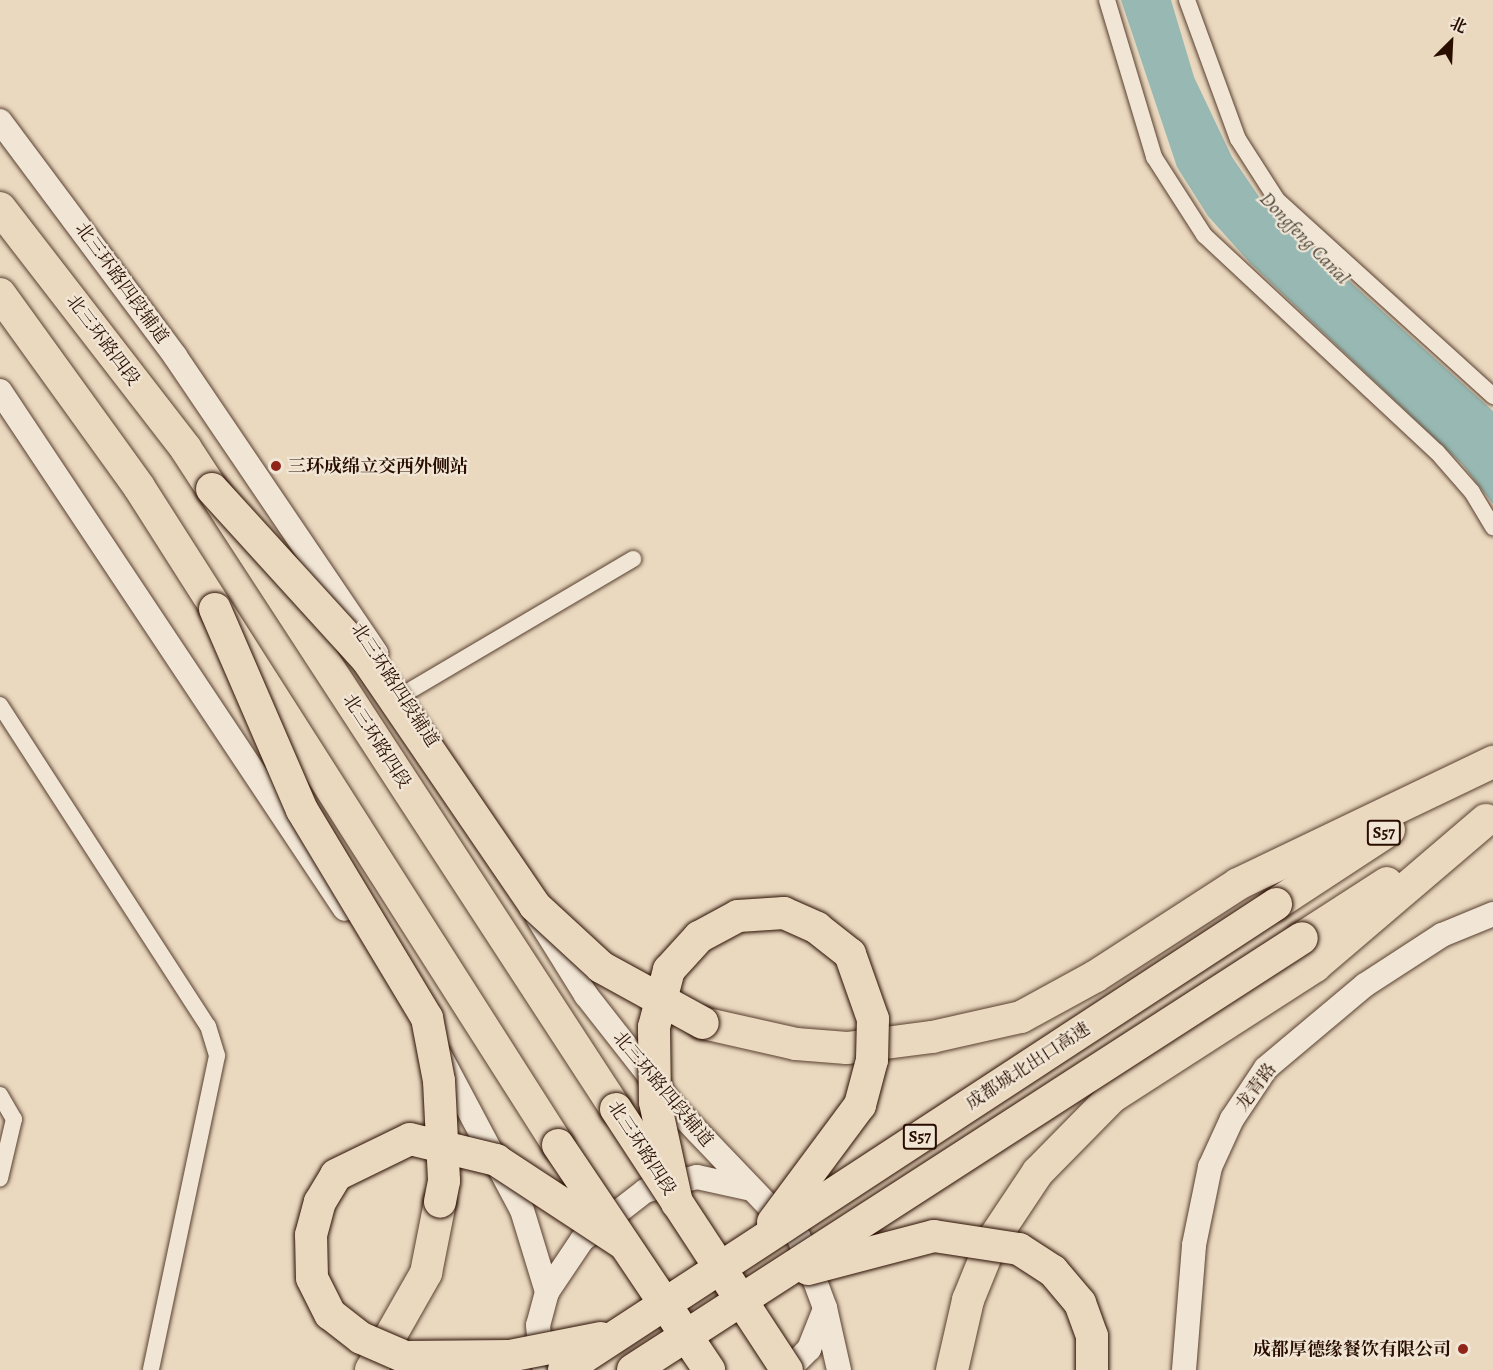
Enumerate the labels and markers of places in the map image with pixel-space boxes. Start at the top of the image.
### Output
place label: 三环成绵立交西外侧站 [288,455,468,477]
marker: 三环成绵立交西外侧站 [269,459,283,473]
place label: 成都厚德缘餐饮有限公司 [1253,1338,1451,1360]
marker: 成都厚德缘餐饮有限公司 [1456,1342,1470,1356]

